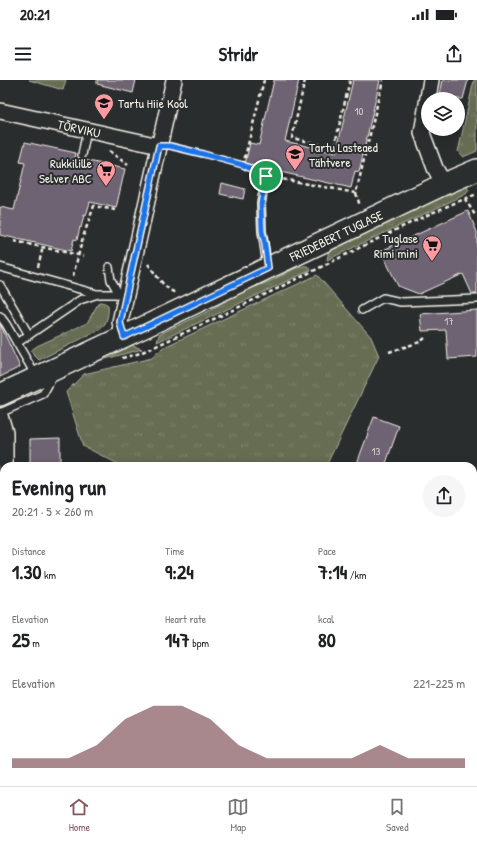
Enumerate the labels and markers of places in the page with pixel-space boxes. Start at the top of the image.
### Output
school or university icon: Tartu Hiie Kool [93,92,115,120]
place label: Tartu Hiie Kool [118,94,188,112]
place label: Tartu Lasteaed Tähtvere [309,138,378,171]
school or university icon: Tartu Lasteaed Tähtvere [284,143,306,171]
place label: Rukkilille Selver ABC [39,154,92,187]
supermarket icon: Rukkilille Selver ABC [95,159,117,187]
pin [249,159,283,193]
place label: Tuglase Rimi mini [374,229,418,262]
supermarket icon: Tuglase Rimi mini [421,234,443,262]

